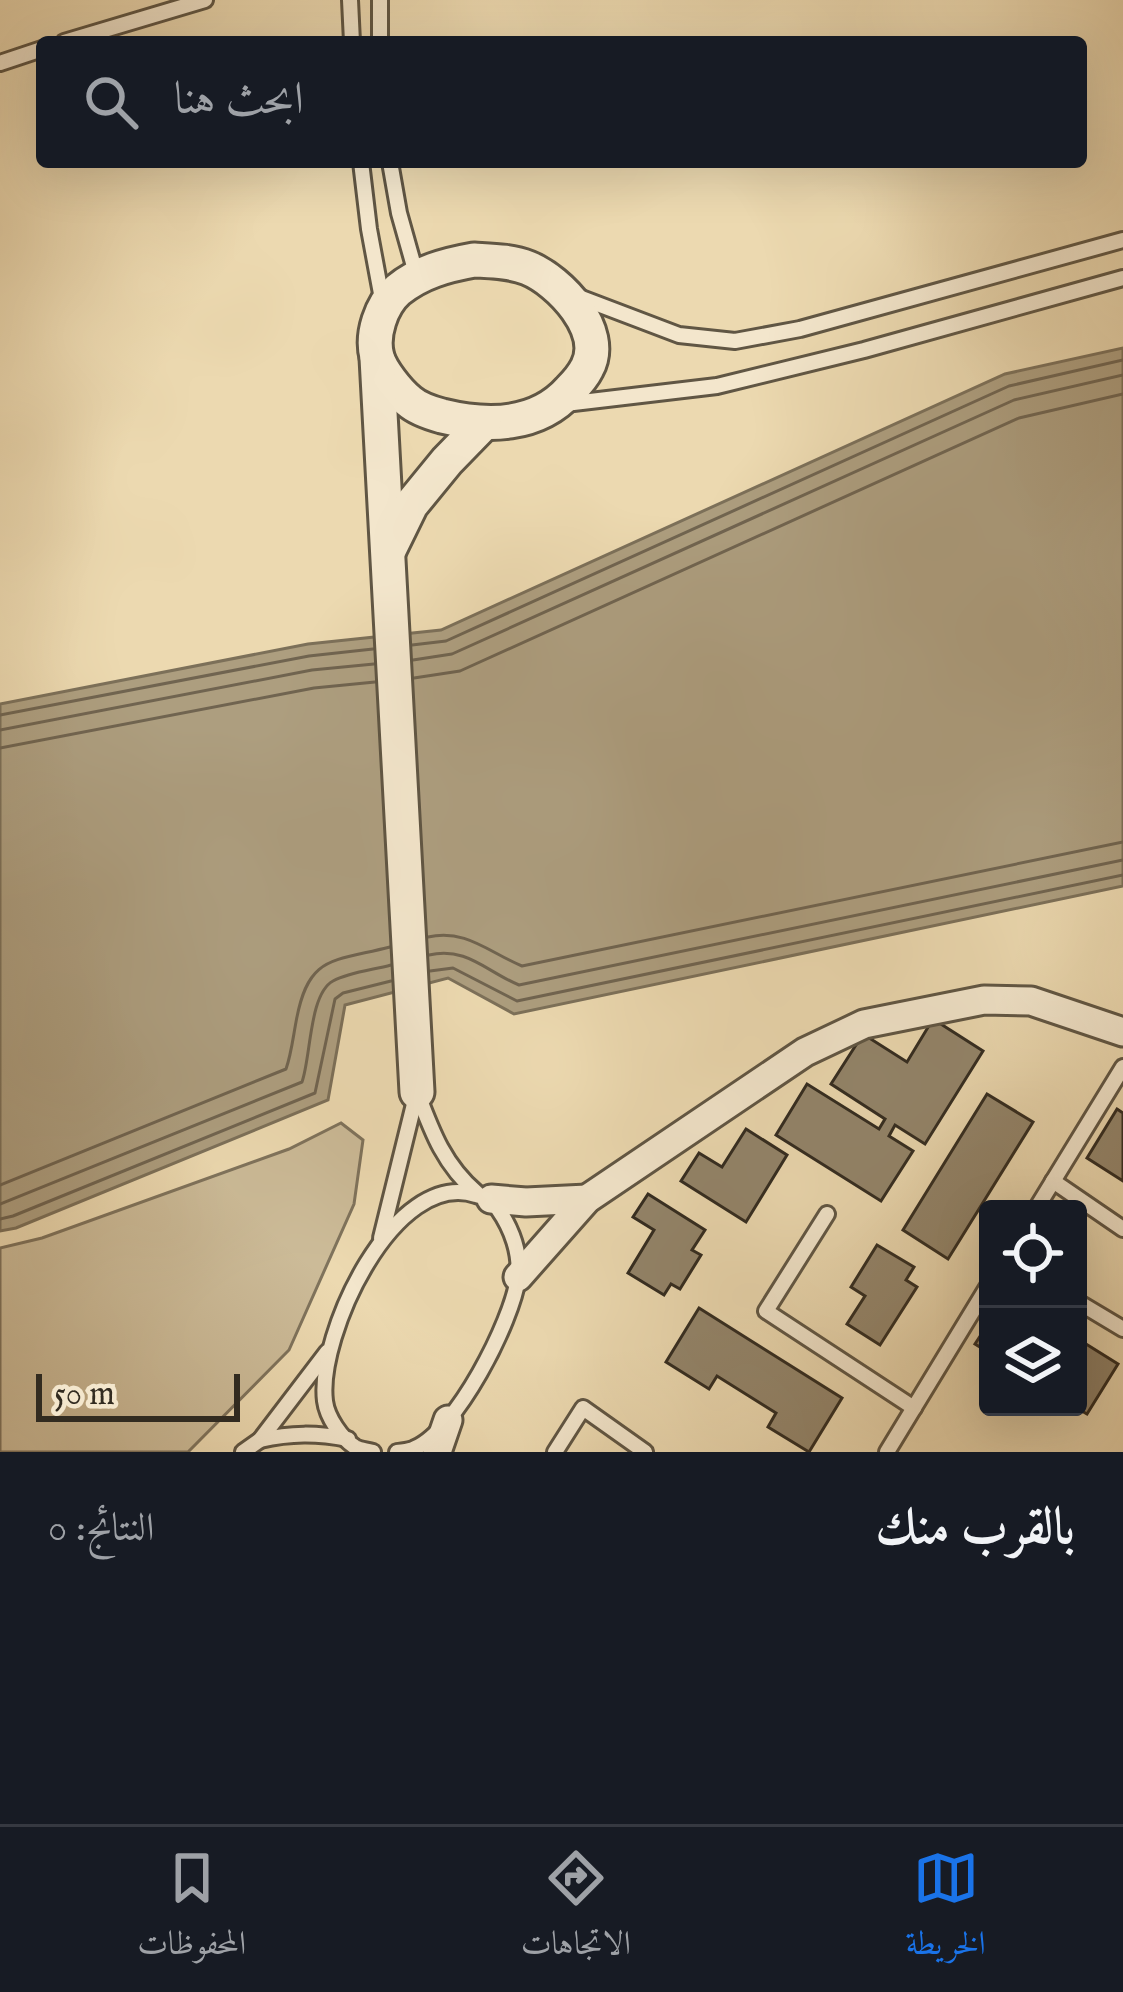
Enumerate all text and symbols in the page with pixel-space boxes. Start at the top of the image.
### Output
search box [36,36,1087,168]
icon: search [78,69,144,135]
text: ابحث هنا [174,72,304,129]
map controls [979,1200,1087,1416]
button: locate [979,1200,1087,1308]
button: layers [979,1308,1087,1416]
scale bar [36,1368,240,1421]
text: 50 m [54,1374,115,1416]
text: بالقرب منك [875,1497,1075,1562]
text: النتائج: 0 [48,1505,154,1554]
tab: المحفوظات [137,1845,246,1975]
tab: الاتجاهات [521,1845,631,1975]
tab: الخريطة [905,1845,986,1975]

